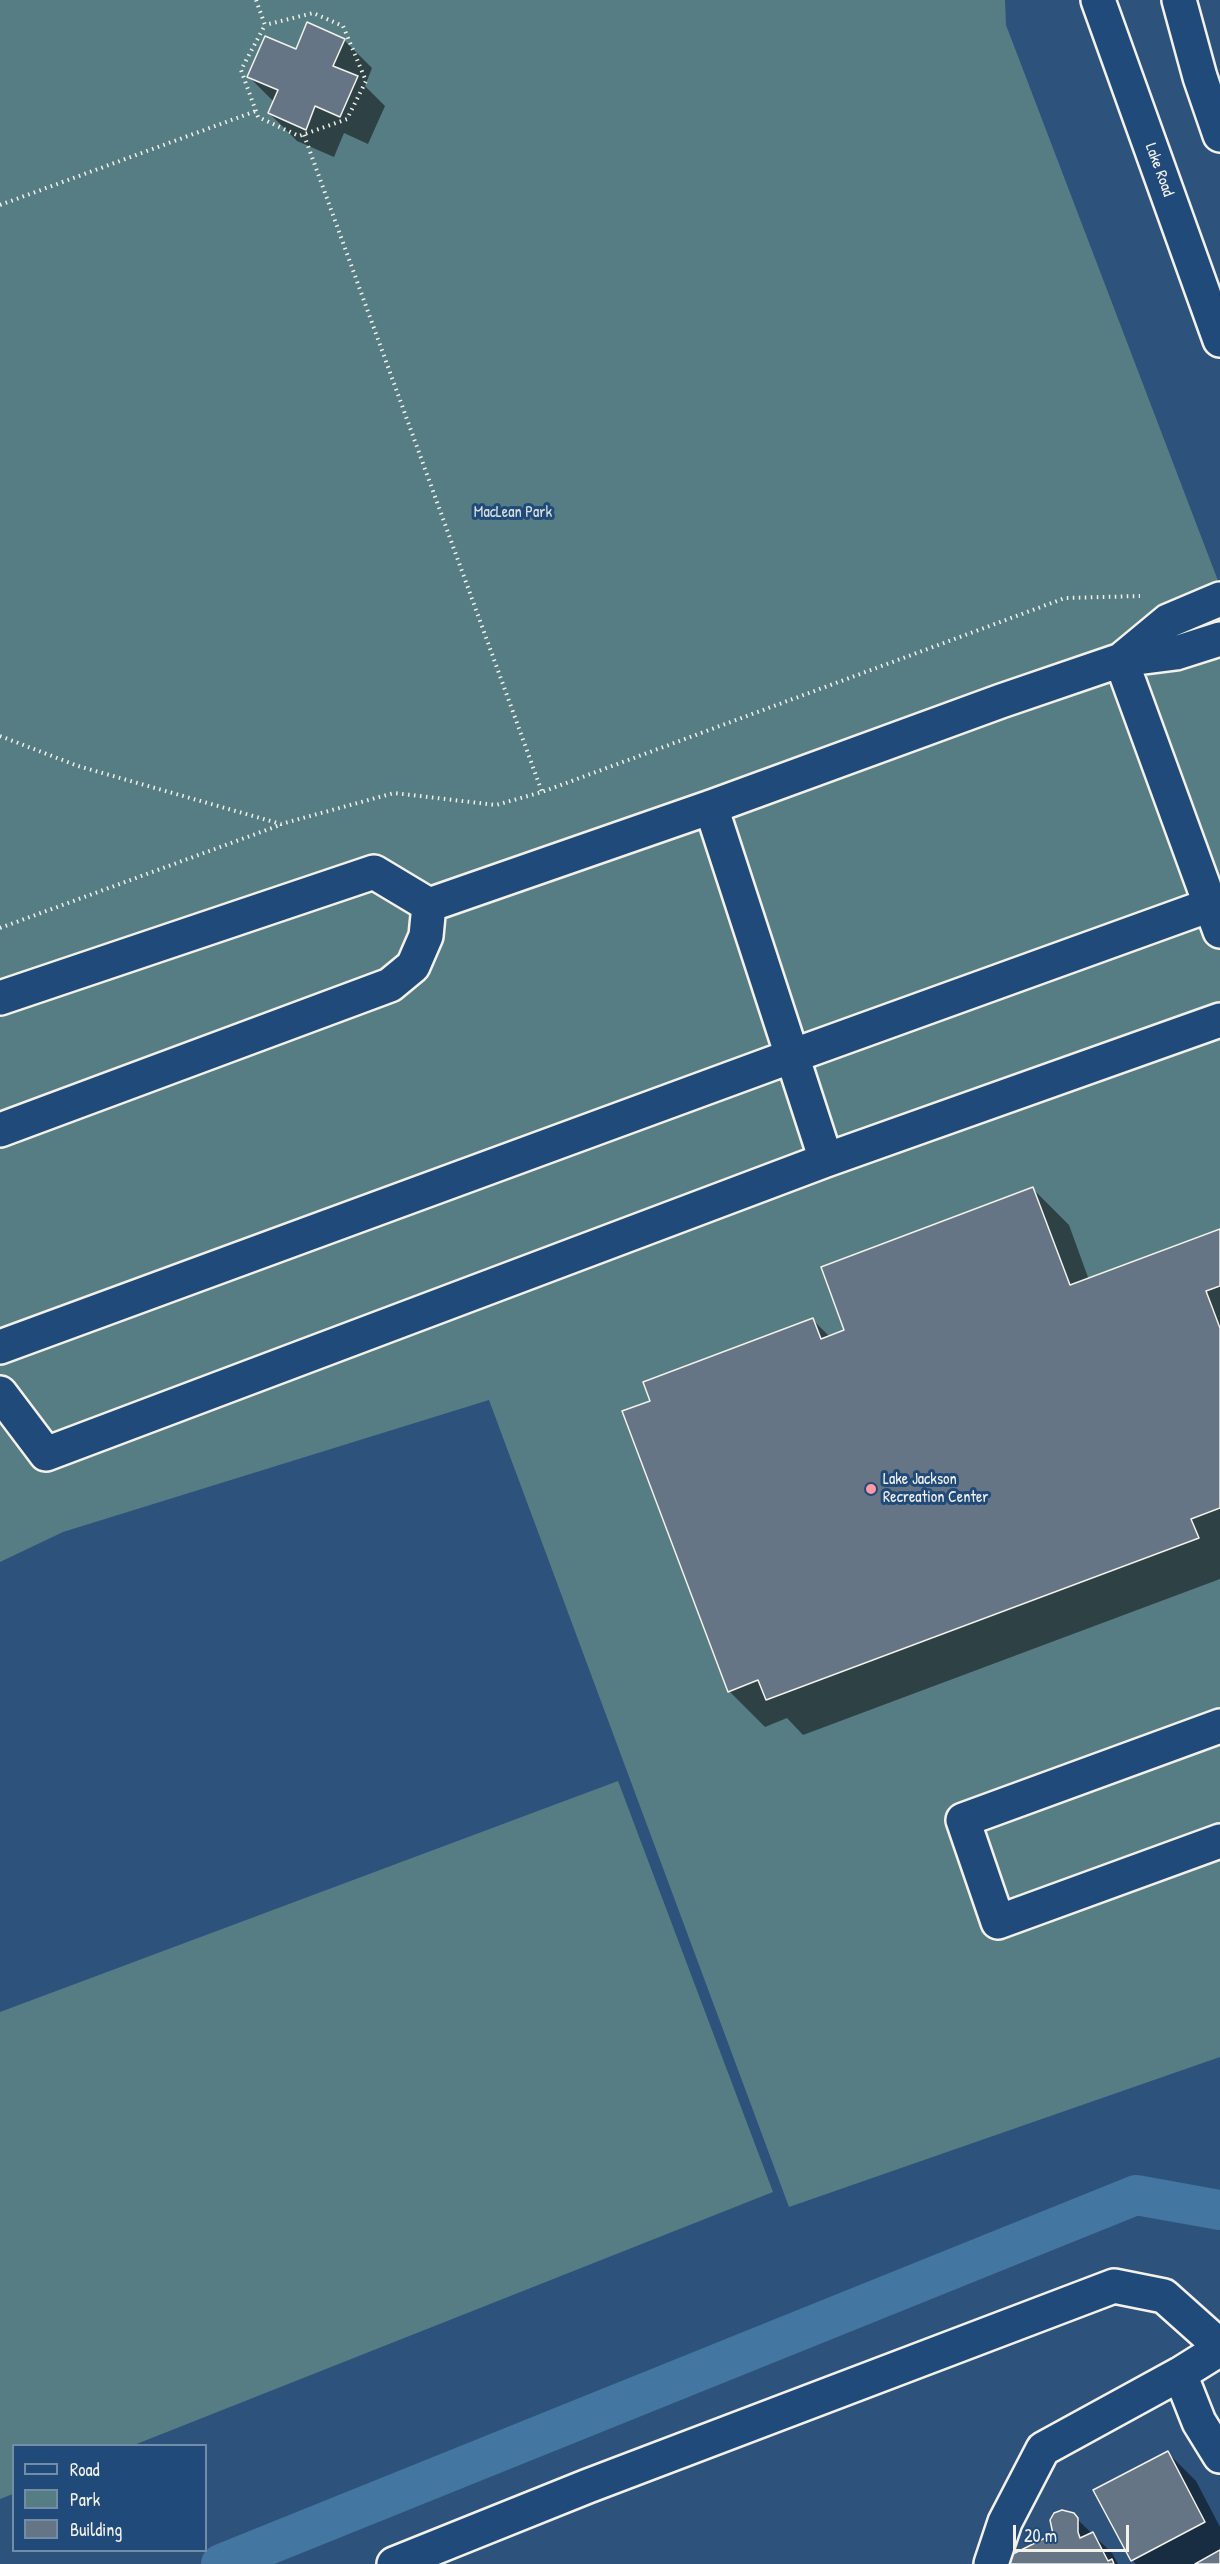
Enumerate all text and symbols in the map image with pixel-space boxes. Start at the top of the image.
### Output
street label: Lake Road [1141,141,1177,199]
park label: MacLean Park [474,503,552,523]
place label: Lake Jackson Recreation Center [883,1470,988,1508]
marker: Lake Jackson Recreation Center [864,1482,878,1496]
legend [12,2444,207,2552]
text: Road [70,2457,100,2482]
text: Park [70,2487,100,2512]
scale bar [1016,2513,1132,2551]
text: Building [70,2517,122,2542]
text: 20 m [1024,2523,1057,2548]

